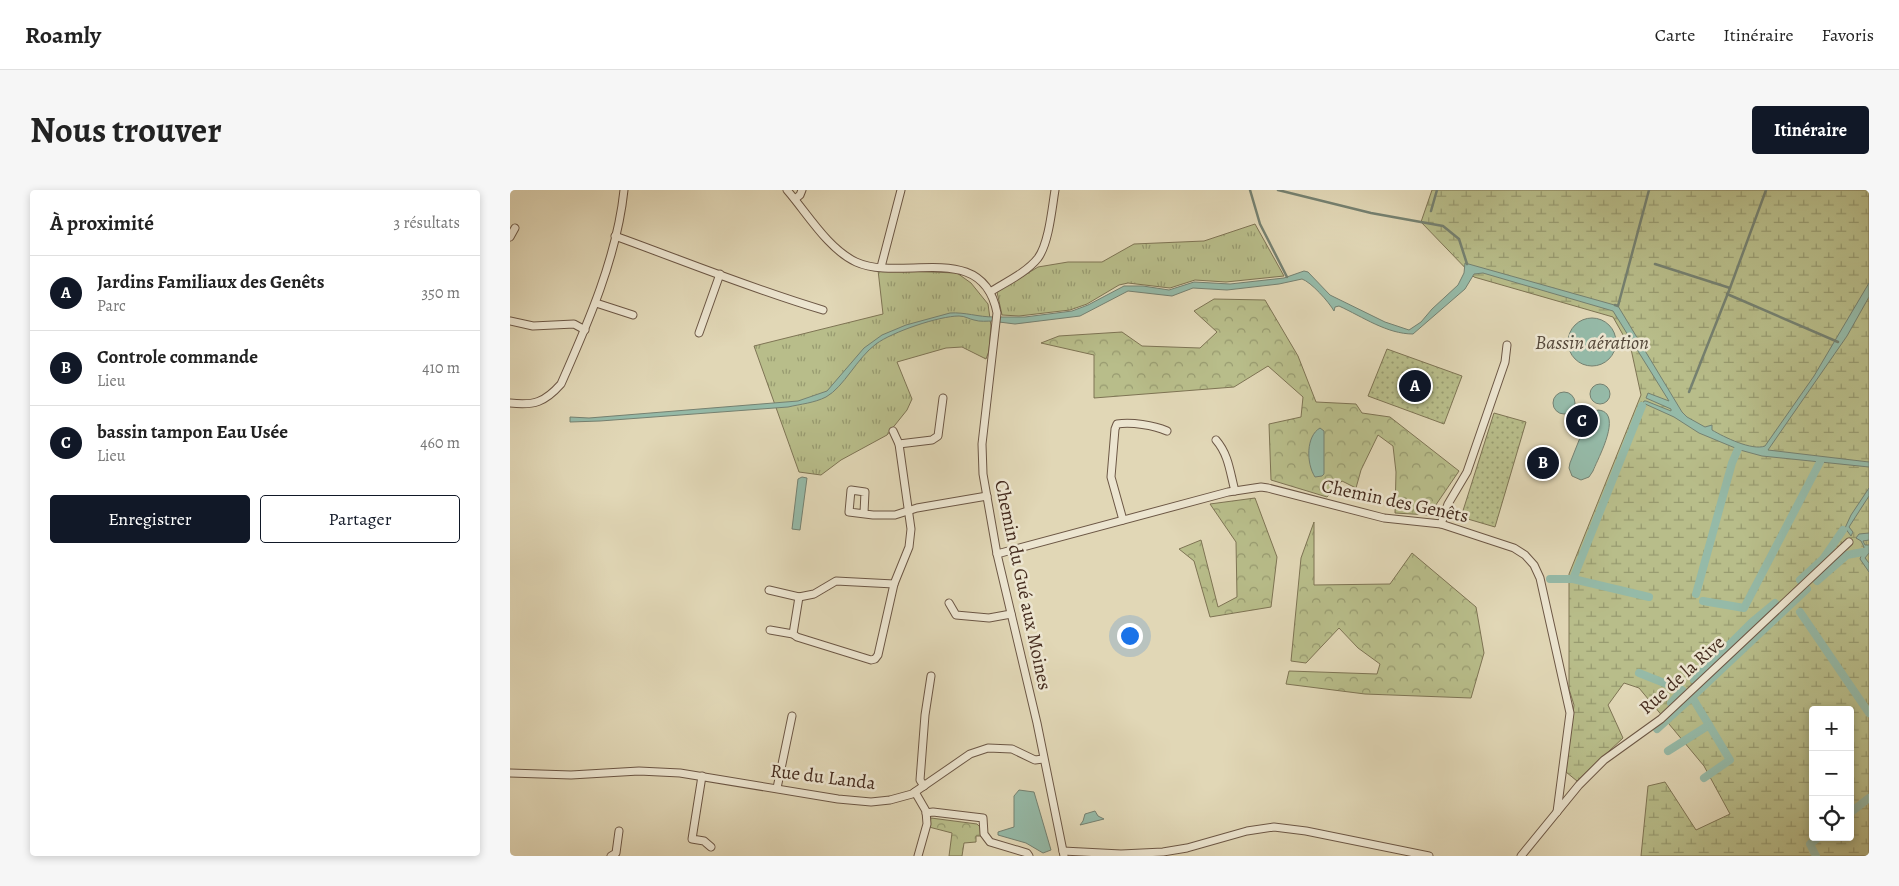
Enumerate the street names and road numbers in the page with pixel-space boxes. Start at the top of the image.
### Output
street label: Chemin des Genêts [1319,473,1471,529]
street label: Chemin du Gué aux Moines [988,478,1058,692]
street label: Rue de la Rive [1634,630,1730,720]
street label: Rue du Landa [769,758,877,796]

